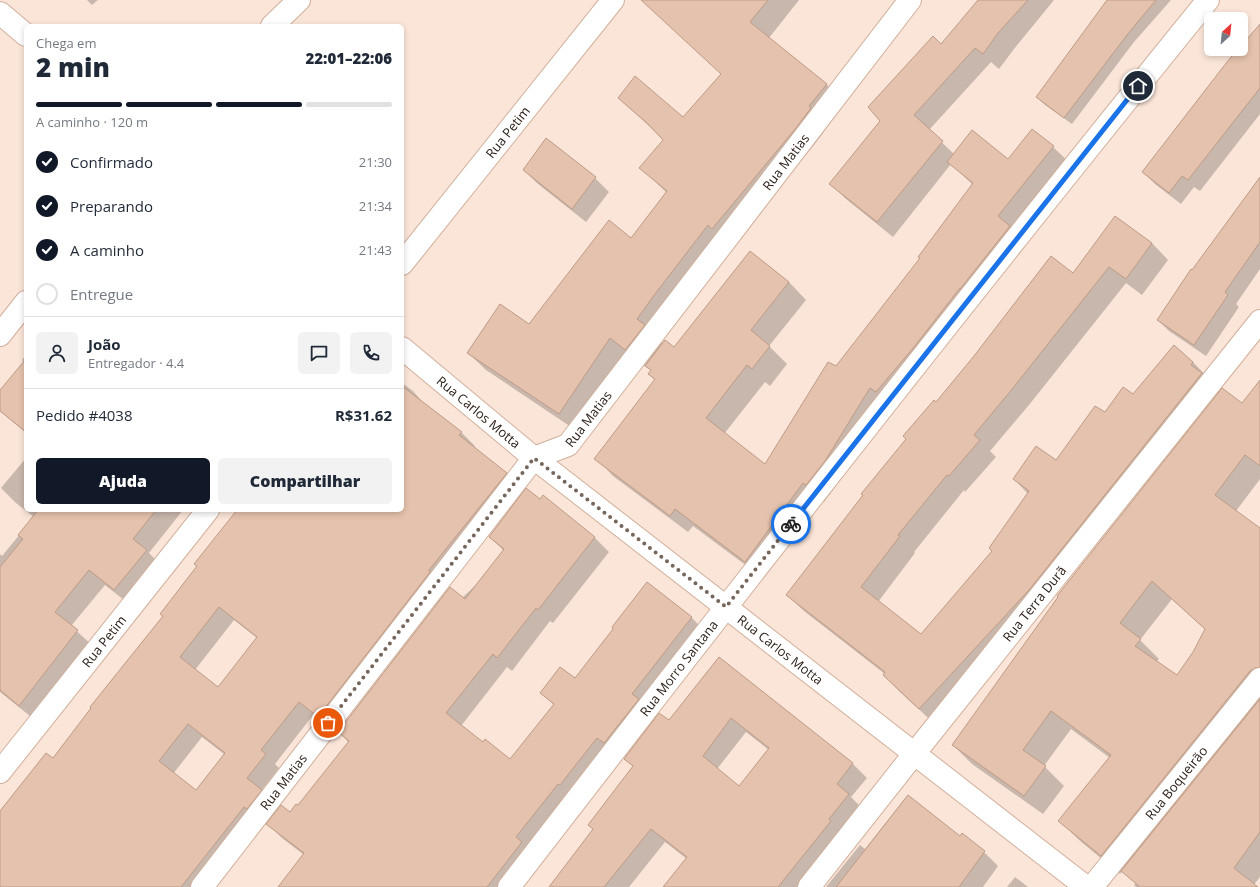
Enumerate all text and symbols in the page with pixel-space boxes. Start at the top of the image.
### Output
north arrow [1204,12,1248,56]
map controls [1204,12,1248,56]
text: Chega em [36,34,96,52]
text: 22:01–22:06 [306,48,392,68]
text: 2 min [36,49,110,85]
pin [1121,69,1155,103]
icon: home [1127,75,1149,97]
street label: Rua Petim [481,102,534,162]
text: A caminho · 120 m [36,113,148,131]
street label: Rua Matias [758,130,813,194]
icon: check [36,151,58,173]
text: Confirmado [70,152,153,172]
text: 21:30 [359,153,392,171]
icon: check [36,195,58,217]
text: Preparando [70,196,153,216]
text: 21:34 [359,197,392,215]
icon: check [36,239,58,261]
text: A caminho [70,240,144,260]
text: 21:43 [359,241,392,259]
text: Entregue [70,284,133,304]
button: person [36,332,78,374]
button: chat [298,332,340,374]
button: phone [350,332,392,374]
text: João [88,334,121,354]
text: Entregador · 4.4 [88,354,184,372]
street label: Rua Carlos Motta [433,372,525,452]
street label: Rua Matias [561,387,616,451]
text: Pedido #4038 [36,405,133,425]
text: R$31.62 [335,405,392,425]
button: Ajuda [36,458,210,504]
button: Compartilhar [218,458,392,504]
courier [771,504,811,544]
icon: bike [780,513,802,535]
street label: Rua Terra Durã [998,562,1070,645]
street label: Rua Carlos Motta [734,610,827,689]
street label: Rua Petim [78,611,130,671]
street label: Rua Morro Santana [635,616,722,720]
pin [311,706,345,740]
icon: bag [317,712,339,734]
street label: Rua Boqueirão [1141,742,1212,823]
street label: Rua Matias [256,750,311,814]

